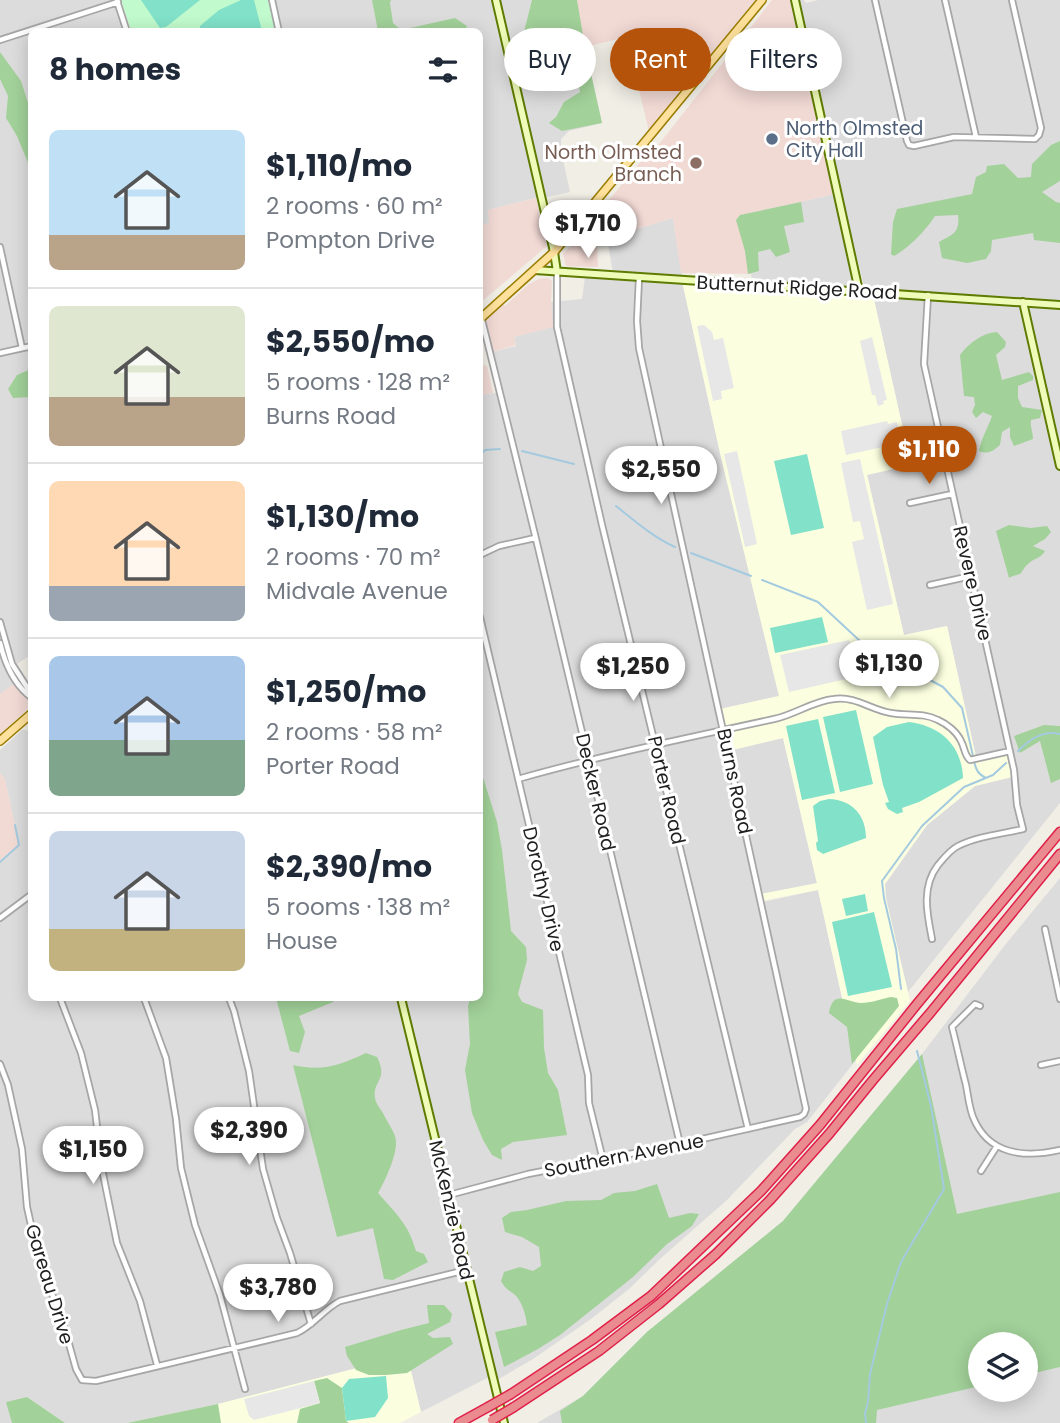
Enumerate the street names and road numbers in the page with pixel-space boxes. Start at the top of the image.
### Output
street label: Butternut Ridge Road [696,269,898,306]
street label: Revere Drive [946,523,999,643]
street label: Burns Road [710,726,759,836]
street label: Decker Road [569,731,622,854]
street label: Porter Road [641,733,692,847]
street label: Dorothy Drive [516,824,571,954]
street label: Southern Avenue [542,1127,706,1184]
street label: McKenzie Road [422,1138,481,1283]
street label: Gareau Drive [18,1221,81,1347]

